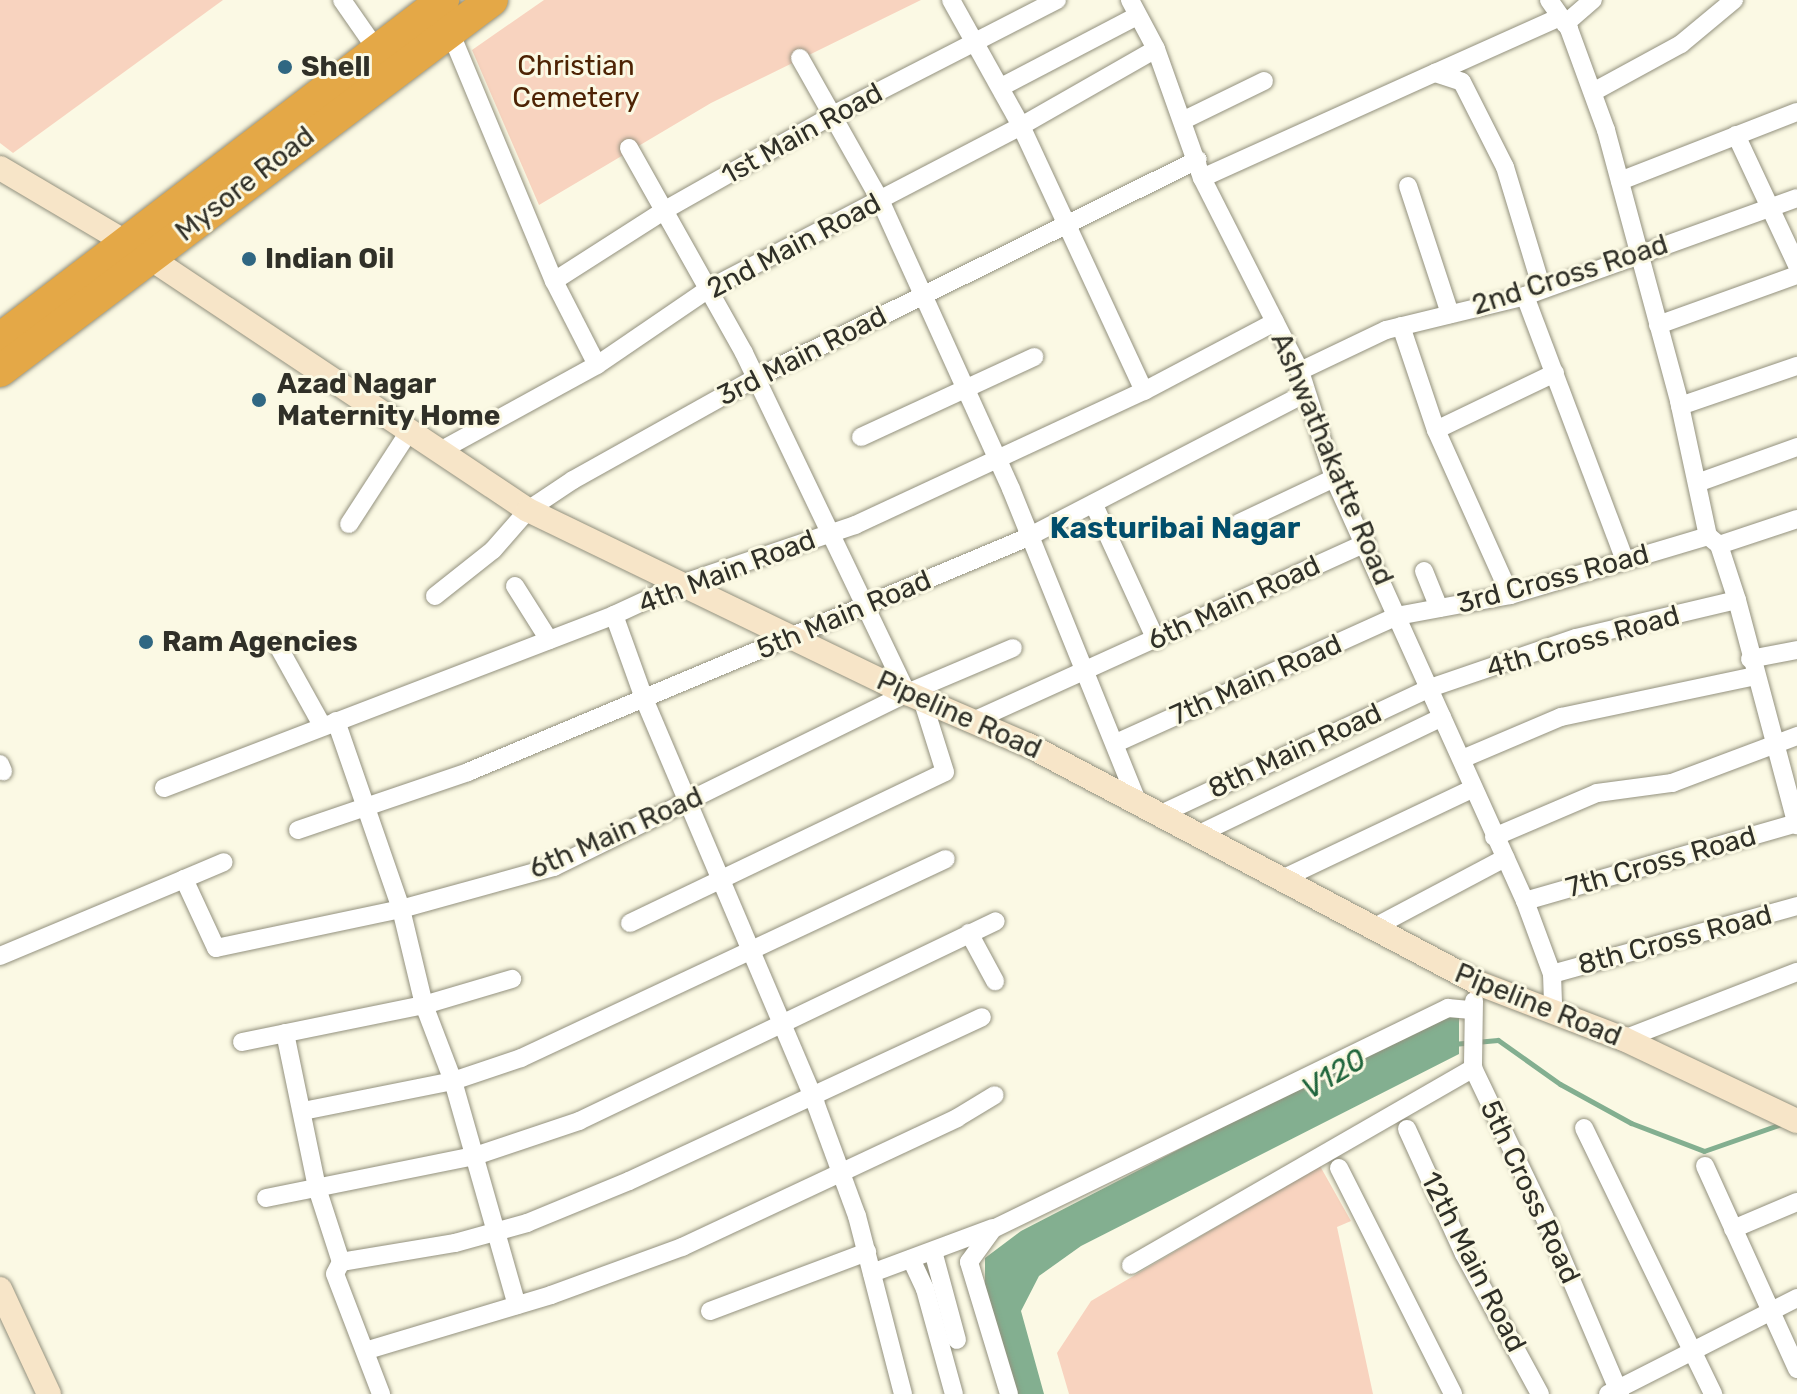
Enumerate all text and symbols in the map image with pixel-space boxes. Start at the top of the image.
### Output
park label: Christian Cemetery [512,49,640,115]
place label: Shell [301,50,370,84]
marker: Shell [276,58,294,76]
street label: 1st Main Road [716,76,888,192]
street label: Mysore Road [169,119,321,249]
street label: 2nd Main Road [702,186,886,306]
street label: 2nd Cross Road [1468,228,1672,322]
place label: Indian Oil [265,242,394,276]
marker: Indian Oil [240,250,258,268]
street label: 3rd Main Road [712,299,892,413]
street label: Ashwathakatte Road [1264,328,1400,590]
place label: Azad Nagar Maternity Home [277,367,501,433]
marker: Azad Nagar Maternity Home [248,389,270,411]
district label: Kasturibai Nagar [1050,510,1300,546]
street label: 4th Main Road [634,523,820,621]
street label: 3rd Cross Road [1453,537,1653,621]
street label: 6th Main Road [1142,548,1326,658]
street label: 5th Main Road [752,563,936,667]
street label: 4th Cross Road [1483,598,1683,686]
place label: Ram Agencies [162,625,358,659]
street label: 7th Main Road [1165,627,1347,733]
marker: Ram Agencies [137,633,155,651]
street label: Pipeline Road [872,664,1046,766]
street label: 8th Main Road [1203,696,1387,806]
street label: 6th Main Road [524,780,708,886]
street label: 7th Cross Road [1562,819,1760,905]
street label: 8th Cross Road [1574,898,1776,982]
street label: Pipeline Road [1450,956,1626,1054]
water label: V120 [1295,1041,1373,1107]
street label: 5th Cross Road [1473,1095,1587,1289]
street label: 12th Main Road [1413,1166,1533,1358]

